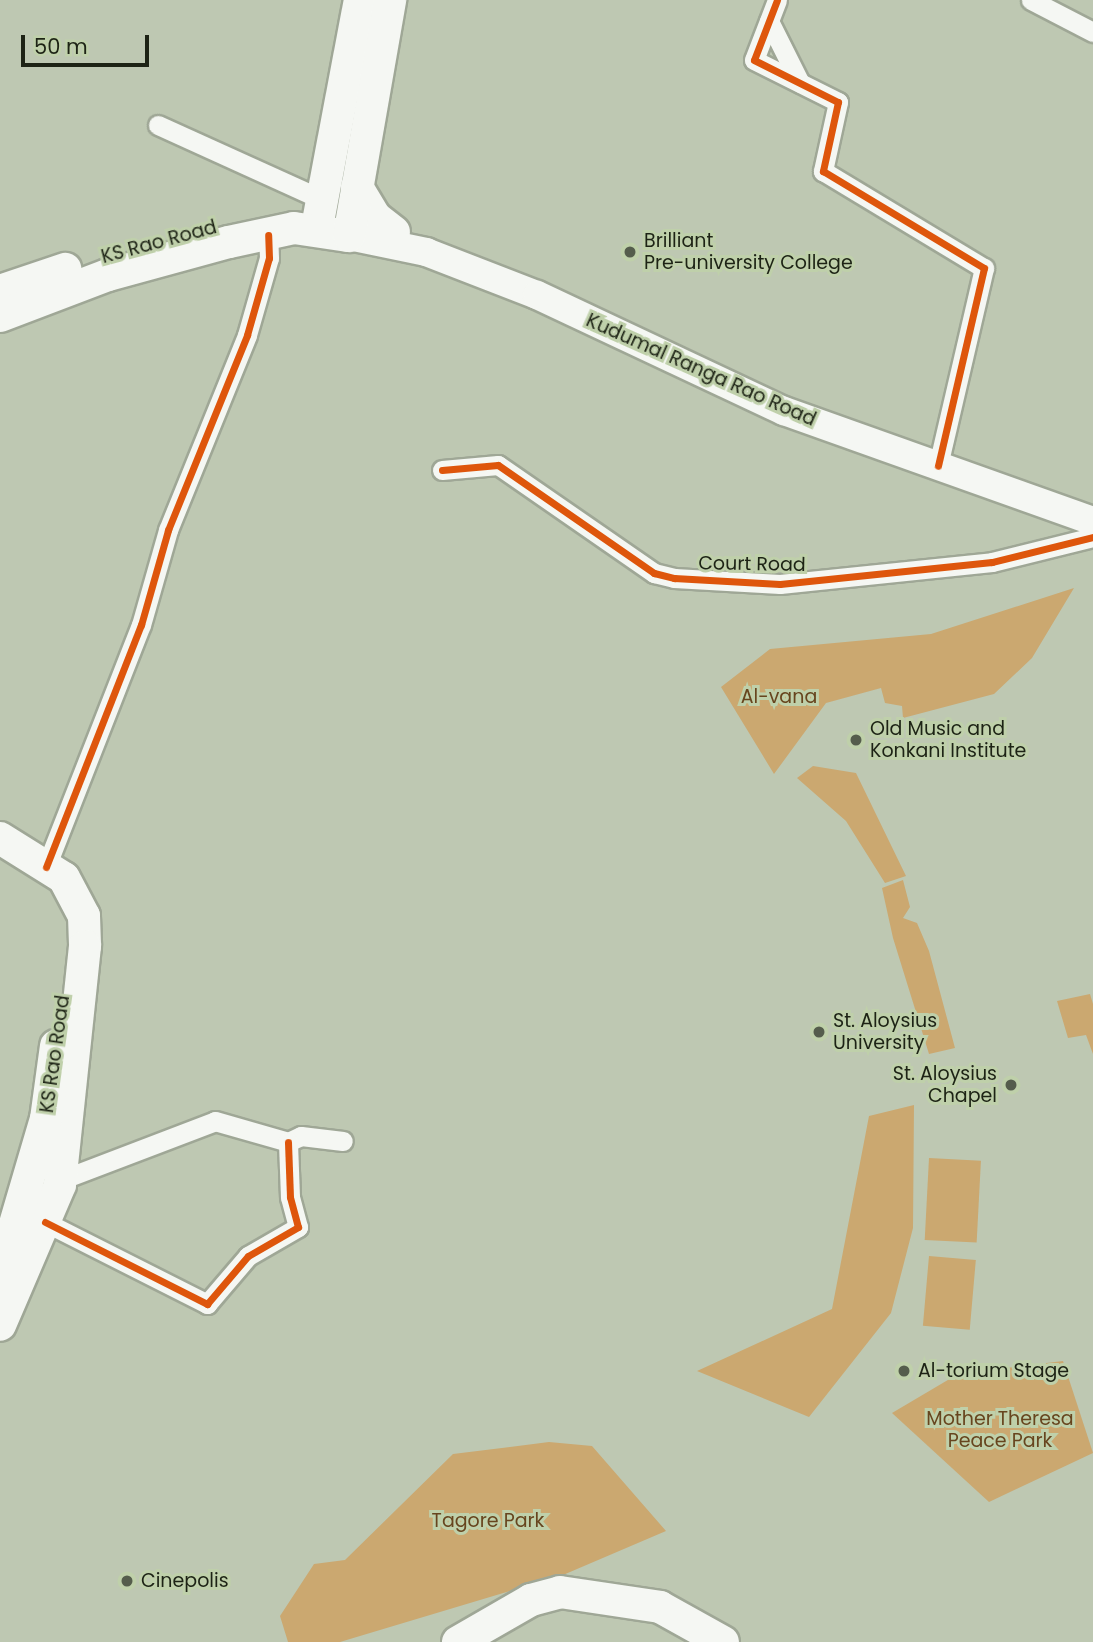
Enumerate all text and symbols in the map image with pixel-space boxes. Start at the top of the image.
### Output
scale bar [24,21,152,65]
text: 50 m [34,32,88,61]
street label: KS Rao Road [99,216,219,268]
place label: Brilliant Pre-university College [644,230,853,274]
marker: Brilliant Pre-university College [622,244,638,260]
street label: Kudumal Ranga Rao Road [583,309,819,431]
street label: Court Road [698,552,806,576]
park label: Al-vana [741,686,817,708]
place label: Old Music and Konkani Institute [870,718,1026,762]
marker: Old Music and Konkani Institute [848,732,864,748]
street label: KS Rao Road [35,994,75,1114]
place label: St. Aloysius University [833,1010,937,1054]
marker: St. Aloysius University [811,1024,827,1040]
place label: St. Aloysius Chapel [893,1063,997,1107]
marker: St. Aloysius Chapel [1003,1077,1019,1093]
place label: Al-torium Stage [918,1360,1069,1382]
marker: Al-torium Stage [896,1363,912,1379]
park label: Mother Theresa Peace Park [926,1408,1074,1452]
park label: Tagore Park [432,1510,544,1532]
place label: Cinepolis [141,1570,229,1592]
marker: Cinepolis [119,1573,135,1589]

